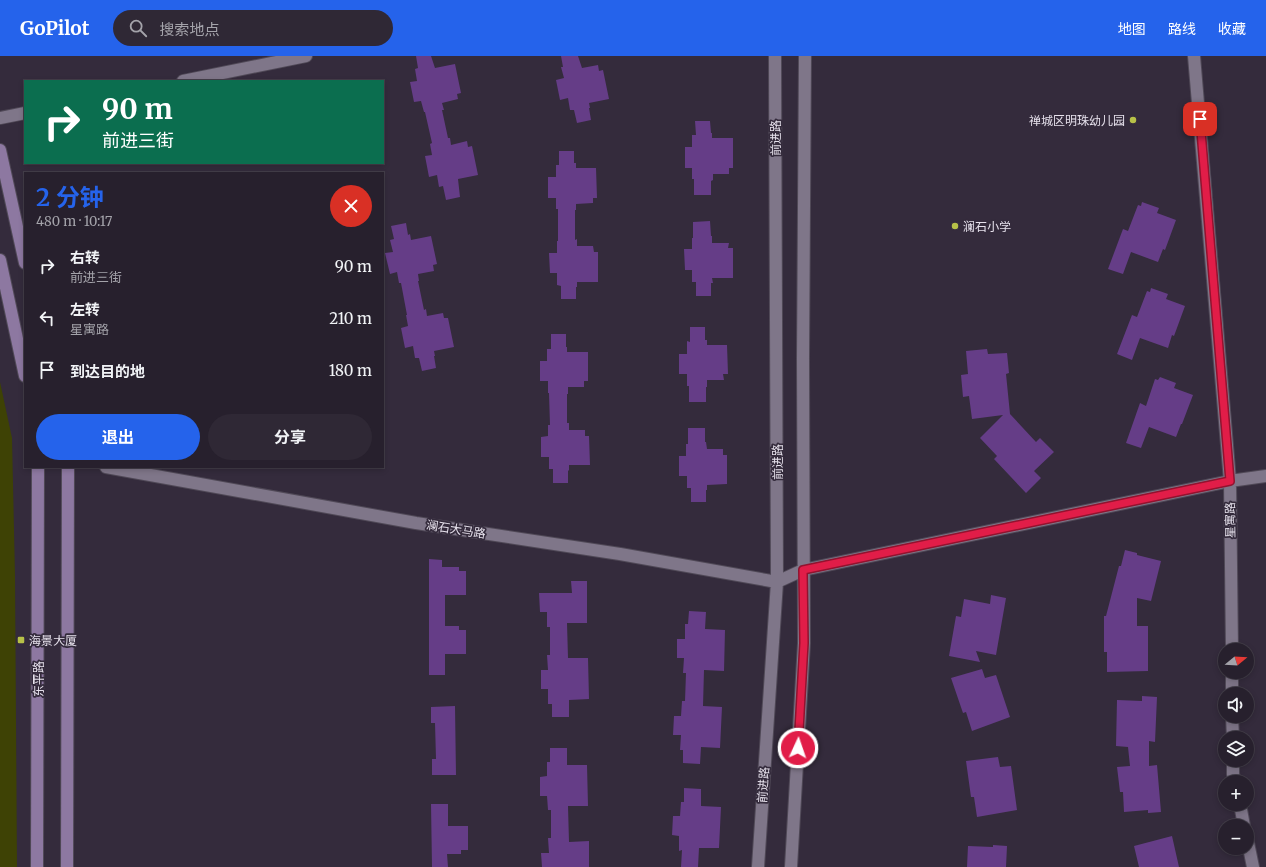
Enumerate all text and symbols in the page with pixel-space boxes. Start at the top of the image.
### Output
search box [113,10,393,46]
text: GoPilot [20,16,89,40]
icon: search [127,17,149,39]
text: 搜索地点 [159,20,219,39]
text: 地图 [1118,20,1146,38]
text: 路线 [1168,20,1196,38]
text: 收藏 [1218,20,1246,38]
text: 90 m [102,91,173,127]
icon: right [36,96,88,148]
pin [1183,102,1217,136]
icon: arrive [1189,108,1211,130]
place label: 禅城区明珠幼儿园 [1029,113,1125,128]
marker: 禅城区明珠幼儿园 [1128,115,1138,125]
street label: 前进路 [768,120,783,156]
text: 前进三街 [102,129,174,152]
text: 2 分钟 [36,182,104,213]
button: close [330,185,372,227]
text: 480 m · 10:17 [36,213,112,230]
place label: 澜石小学 [963,219,1011,234]
marker: 澜石小学 [950,221,960,231]
text: 右转 [70,248,100,267]
icon: right [36,255,58,277]
text: 90 m [335,257,372,276]
text: 前进三街 [70,269,122,286]
text: 左转 [70,300,100,319]
icon: left [36,307,58,329]
text: 210 m [329,309,372,328]
text: 星寓路 [70,321,109,338]
icon: arrive [36,359,58,381]
text: 180 m [329,361,372,380]
text: 到达目的地 [70,362,145,381]
button: 退出 [36,414,200,460]
button: 分享 [208,414,372,460]
street label: 前进路 [770,444,785,480]
street label: 星寓路 [1222,502,1238,538]
street label: 澜石大马路 [425,517,487,541]
place label: 海景大厦 [29,633,77,648]
marker: 海景大厦 [16,635,26,645]
north arrow [1218,643,1254,679]
map controls [1218,643,1254,855]
street label: 东平路 [31,661,46,697]
button: sound [1218,687,1254,723]
position arrow [777,727,819,769]
button: layers [1218,731,1254,767]
street label: 前进路 [754,767,772,803]
button: + [1218,775,1254,811]
button: − [1218,819,1254,855]

